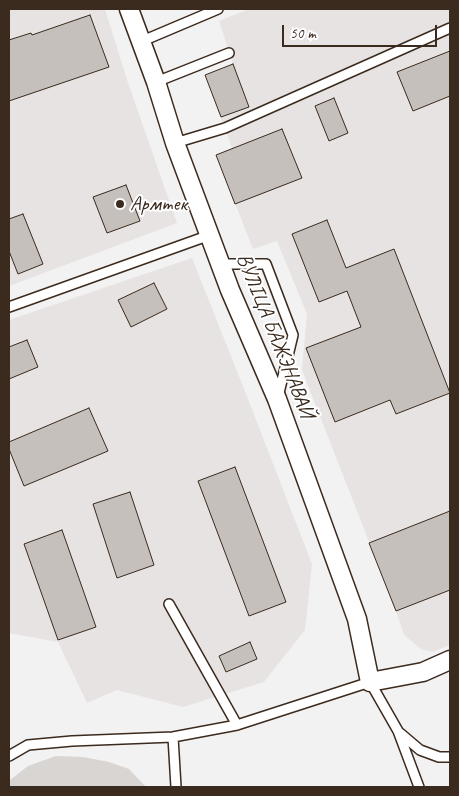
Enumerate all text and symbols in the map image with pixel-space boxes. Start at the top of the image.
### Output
scale bar [284,15,439,47]
text: 50 m [290,24,316,43]
place label: Армтек [130,191,187,217]
marker: Армтек [114,198,126,210]
street label: ВУЛІЦА БАЖЭНАВАЙ [230,250,320,422]

